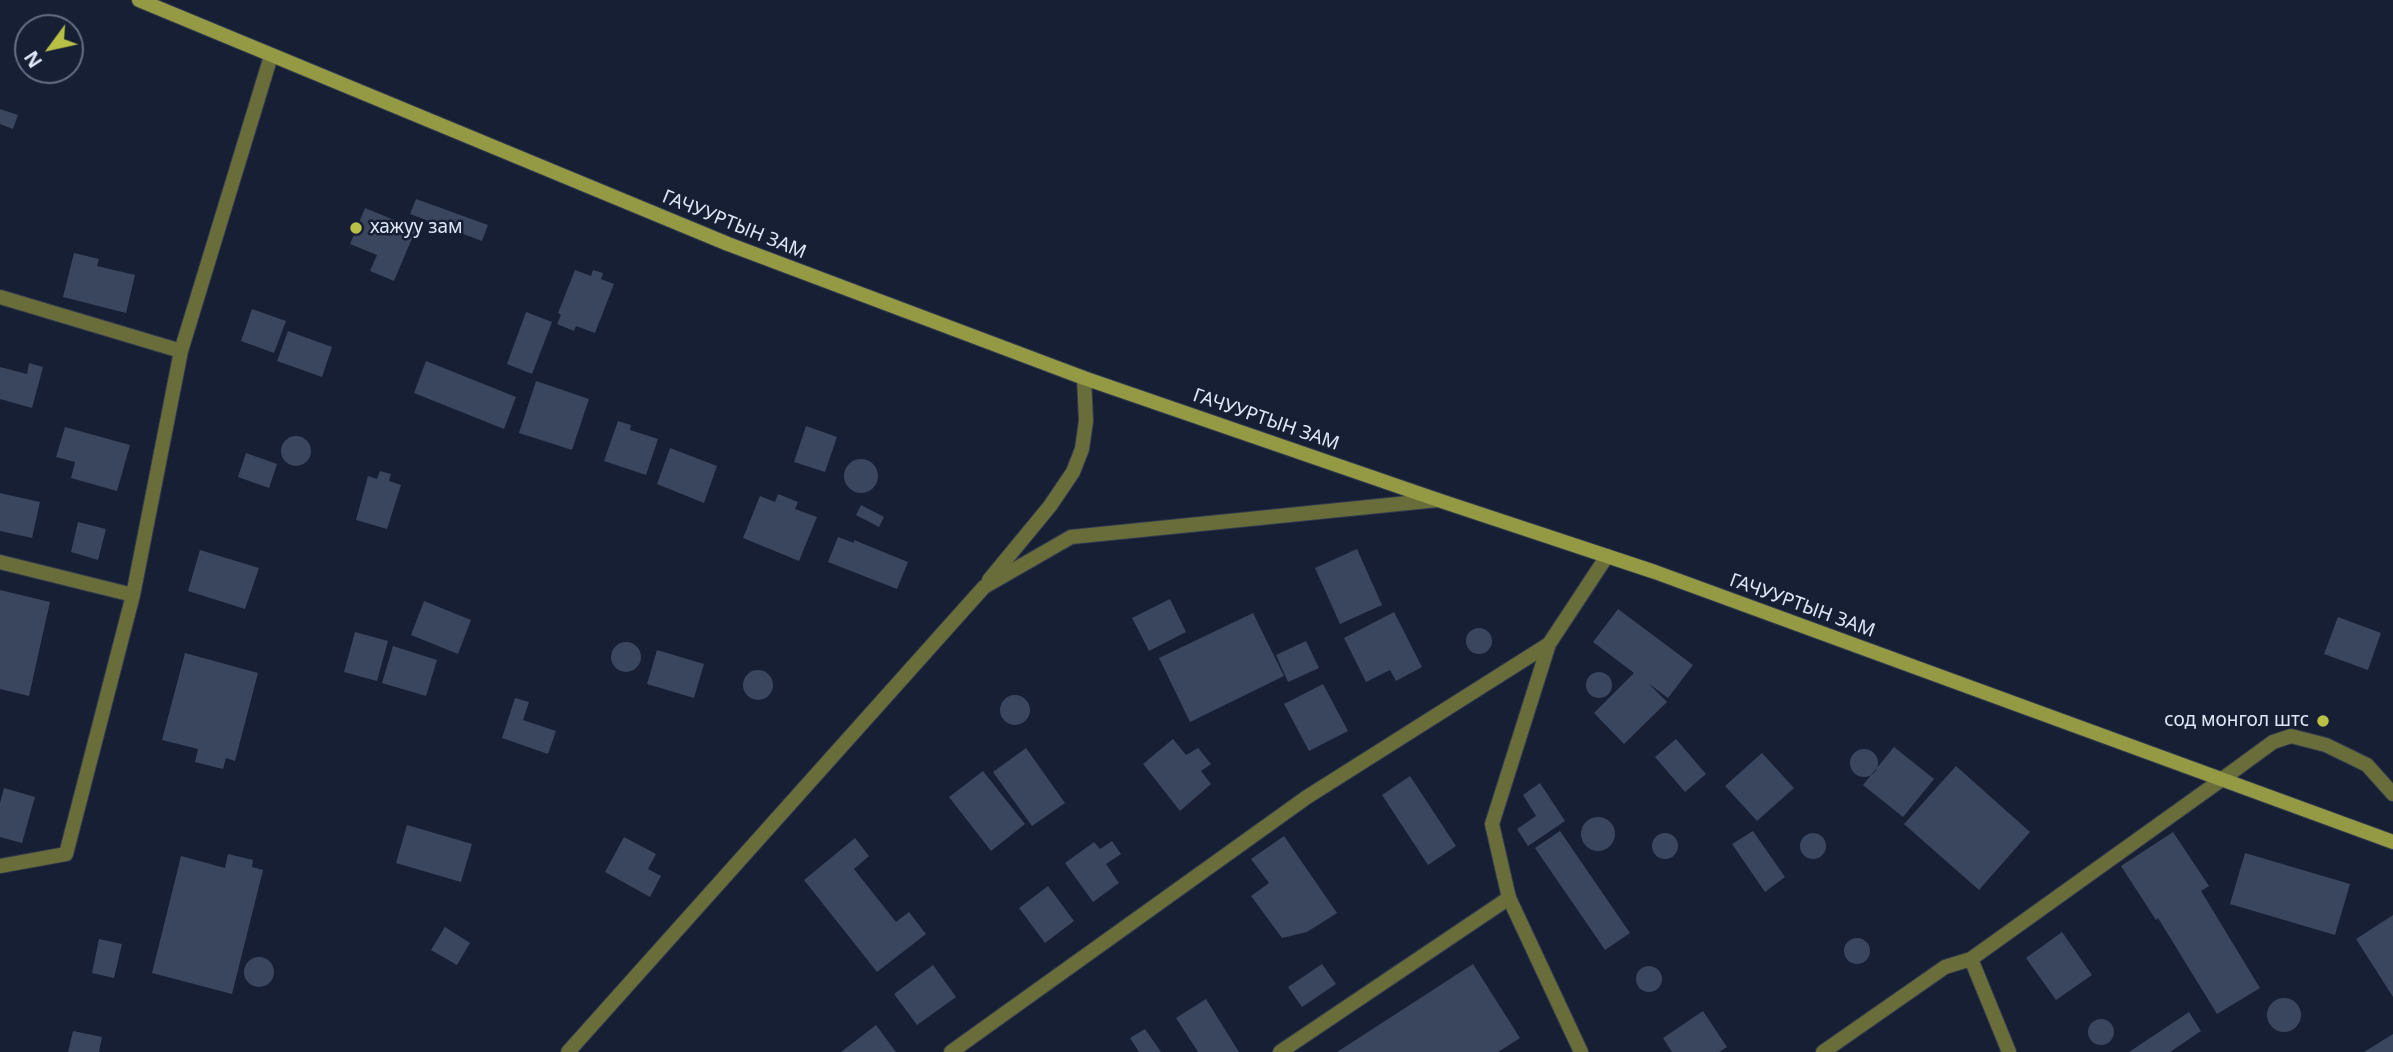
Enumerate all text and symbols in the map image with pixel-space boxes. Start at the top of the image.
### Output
north arrow [14,14,84,84]
text: N [18,46,48,73]
street label: ГАЧУУРТЫН ЗАМ [659,186,809,264]
place label: хажуу зам [370,217,463,239]
marker: хажуу зам [348,220,364,236]
street label: ГАЧУУРТЫН ЗАМ [1190,384,1342,456]
street label: ГАЧУУРТЫН ЗАМ [1726,569,1878,643]
place label: сод монгол штс [2164,710,2309,732]
marker: сод монгол штс [2315,713,2331,729]

